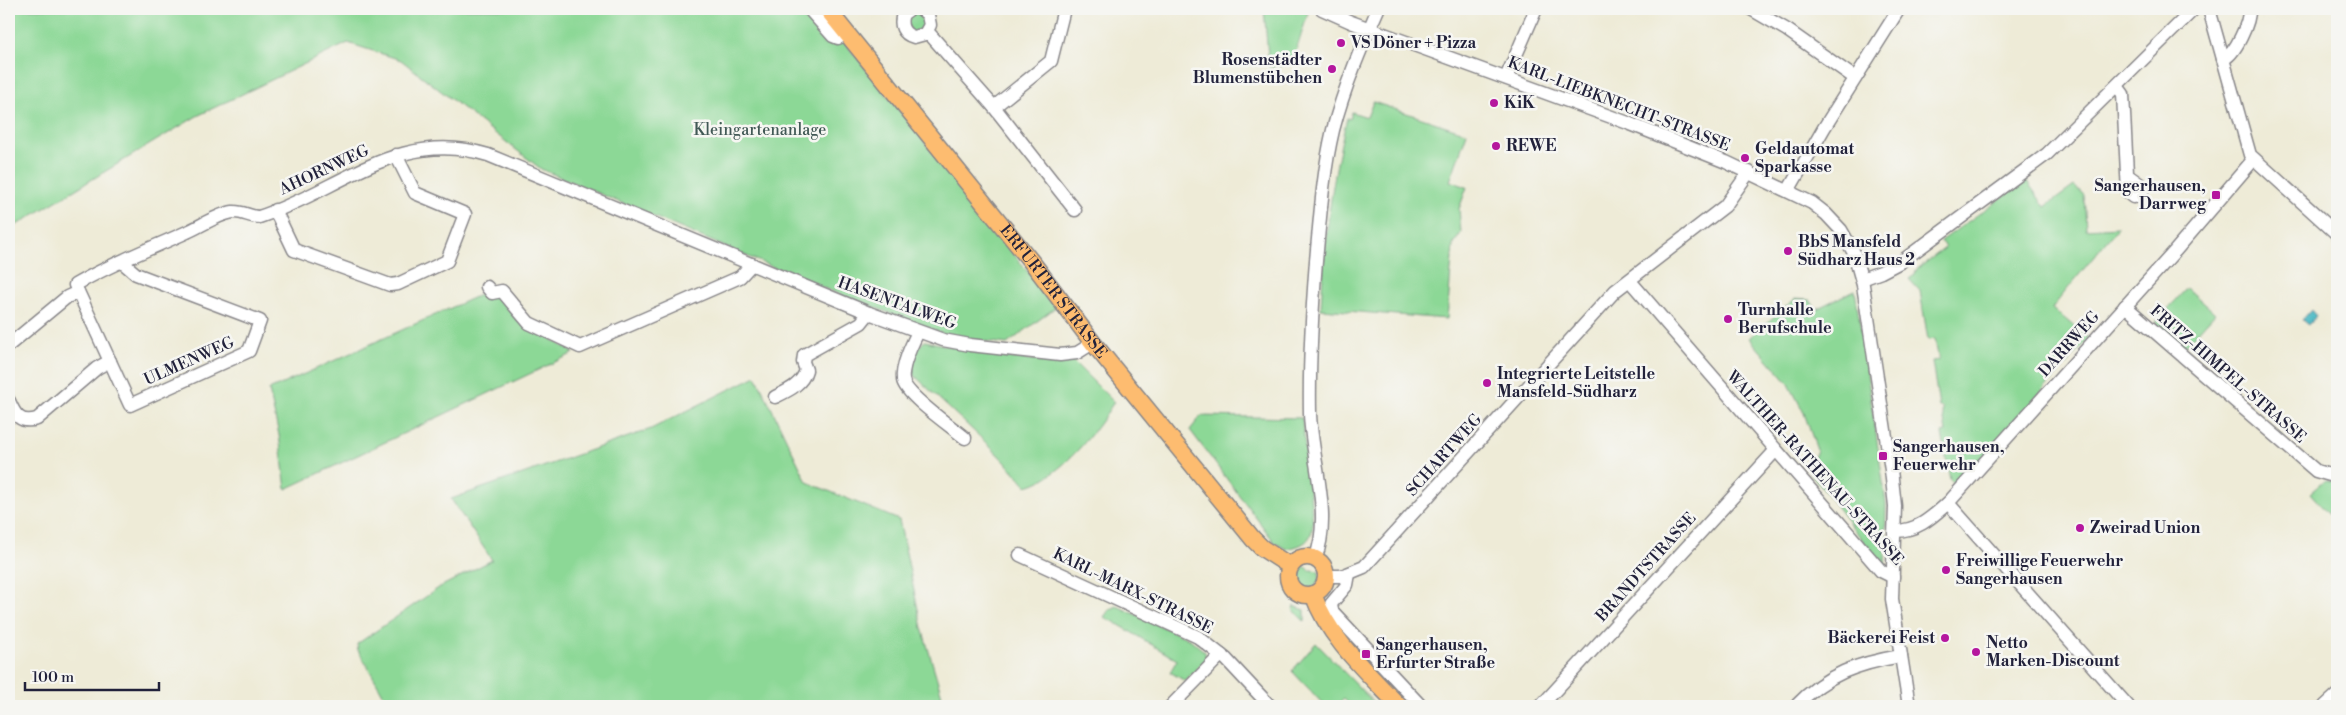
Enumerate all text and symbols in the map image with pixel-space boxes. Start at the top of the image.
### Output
place label: VS Döner + Pizza [1350,33,1476,53]
marker: VS Döner + Pizza [1335,37,1347,49]
place label: Rosenstädter Blumenstübchen [1193,50,1322,88]
street label: KARL-LIEBKNECHT-STRASSE [1505,52,1733,156]
marker: Rosenstädter Blumenstübchen [1326,63,1338,75]
place label: KiK [1504,93,1536,113]
marker: KiK [1488,97,1500,109]
park label: Kleingartenanlage [694,120,826,140]
place label: REWE [1506,136,1556,156]
place label: Geldautomat Sparkasse [1755,139,1854,177]
street label: AHORNWEG [275,140,372,200]
marker: REWE [1490,140,1502,152]
marker: Geldautomat Sparkasse [1739,152,1751,164]
place label: Sangerhausen, Darrweg [2094,176,2207,214]
marker: Sangerhausen, Darrweg [2210,189,2222,201]
street label: ERFURTER STRASSE [995,220,1111,362]
place label: BbS Mansfeld Südharz Haus 2 [1798,232,1915,270]
marker: BbS Mansfeld Südharz Haus 2 [1782,245,1794,257]
street label: HASENTALWEG [835,272,959,334]
place label: Turnhalle Berufschule [1738,300,1832,338]
street label: FRITZ-HIMPEL-STRASSE [2146,301,2310,447]
street label: DARRWEG [2034,307,2104,381]
marker: Turnhalle Berufschule [1722,313,1734,325]
street label: ULMENWEG [141,332,237,390]
place label: Integrierte Leitstelle Mansfeld-Südharz [1497,364,1655,402]
street label: WALTHER-RATHENAU-STRASSE [1722,366,1908,570]
marker: Integrierte Leitstelle Mansfeld-Südharz [1481,377,1493,389]
street label: SCHARTWEG [1402,410,1486,500]
place label: Sangerhausen, Feuerwehr [1893,437,2005,475]
marker: Sangerhausen, Feuerwehr [1877,450,1889,462]
street label: BRANDTSTRASSE [1591,508,1700,627]
place label: Zweirad Union [2090,518,2200,538]
marker: Zweirad Union [2074,522,2086,534]
street label: KARL-MARX-STRASSE [1050,544,1216,638]
place label: Freiwillige Feuerwehr Sangerhausen [1956,551,2123,589]
marker: Freiwillige Feuerwehr Sangerhausen [1940,564,1952,576]
place label: Bäckerei Feist [1827,628,1935,648]
marker: Bäckerei Feist [1939,632,1951,644]
place label: Netto Marken-Discount [1986,633,2120,671]
place label: Sangerhausen, Erfurter Straße [1376,635,1496,673]
marker: Netto Marken-Discount [1970,646,1982,658]
marker: Sangerhausen, Erfurter Straße [1360,648,1372,660]
scale bar [25,660,159,692]
text: 100 m [32,668,74,687]

